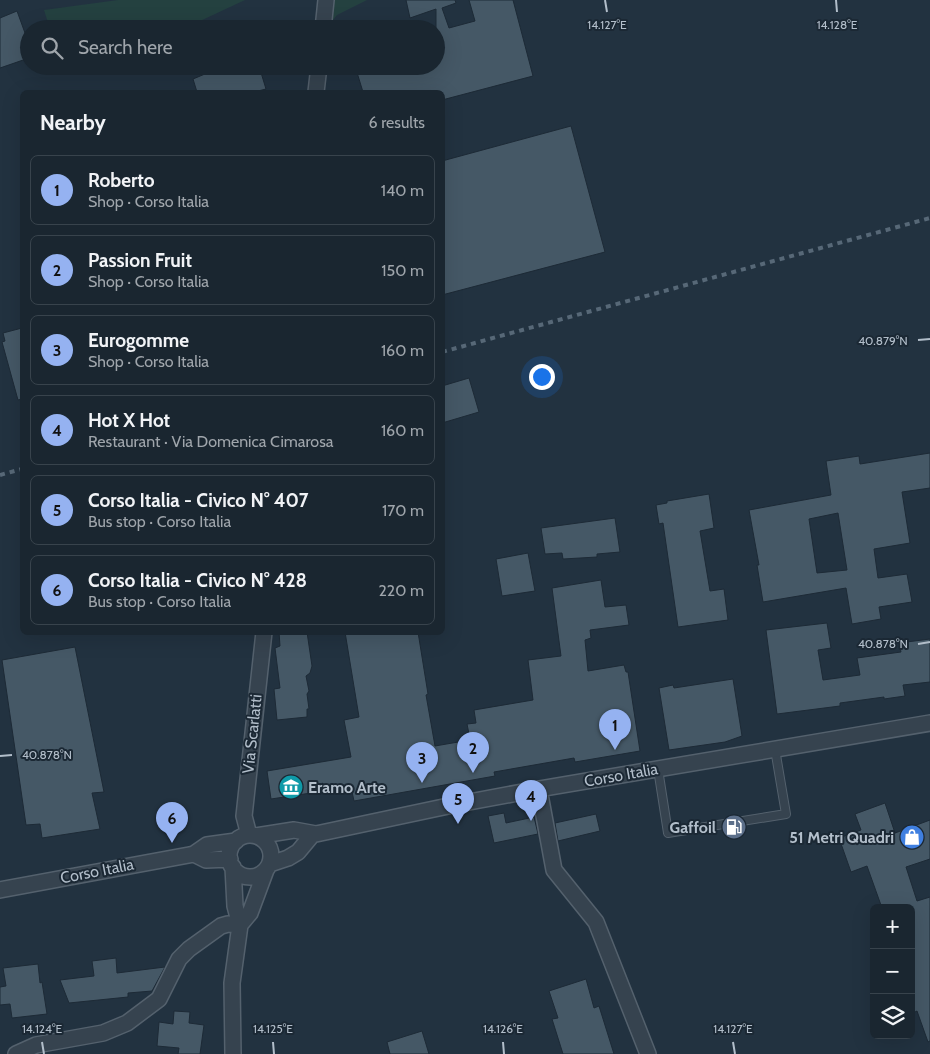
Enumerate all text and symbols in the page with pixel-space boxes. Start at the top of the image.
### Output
text: 14.127°E [587,17,627,32]
text: 14.128°E [817,17,858,32]
search box [20,20,445,75]
icon: search [38,34,66,62]
text: Search here [78,36,172,59]
text: Nearby [40,110,106,135]
text: 6 results [369,113,425,132]
text: Roberto [88,169,155,192]
text: 1 [54,181,60,200]
text: 140 m [381,181,424,200]
text: Shop · Corso Italia [88,192,209,211]
text: Passion Fruit [88,249,192,272]
text: 2 [53,261,61,280]
text: 150 m [381,261,424,280]
text: Shop · Corso Italia [88,272,209,291]
text: Eurogomme [88,329,189,352]
text: 40.879°N [858,333,908,348]
text: 3 [53,341,61,360]
text: 160 m [381,341,424,360]
text: Shop · Corso Italia [88,352,209,371]
your location [529,364,555,390]
text: Hot X Hot [88,409,170,432]
text: 4 [52,421,62,440]
text: 160 m [381,421,424,440]
text: Restaurant · Via Domenica Cimarosa [88,432,333,451]
text: Corso Italia - Civico N° 407 [88,489,309,512]
text: 5 [53,501,61,520]
text: 170 m [382,501,424,520]
text: Bus stop · Corso Italia [88,512,231,531]
text: Corso Italia - Civico N° 428 [88,569,307,592]
text: 6 [53,581,62,600]
text: 220 m [378,581,424,600]
text: Bus stop · Corso Italia [88,592,231,611]
text: 40.878°N [858,636,908,651]
street label: Via Scarlatti [238,693,266,775]
pin: 1 [599,709,631,750]
pin: 2 [457,732,489,773]
pin: 3 [406,742,438,783]
text: 40.878°N [22,747,72,762]
street label: Corso Italia [583,759,660,791]
museum icon: Eramo Arte [278,774,304,800]
place label: Eramo Arte [308,778,386,797]
pin: 4 [515,780,547,821]
pin: 5 [442,783,474,824]
pin: 6 [156,802,188,843]
fuel station icon: Gaffoil [721,814,747,840]
place label: Gaffoil [670,818,716,837]
shop icon: 51 Metri Quadri [899,824,925,850]
place label: 51 Metri Quadri [789,828,894,847]
street label: Corso Italia [59,855,136,887]
map controls [870,904,915,1039]
button: + [870,904,915,949]
button: − [870,949,915,994]
button: layers [870,994,915,1039]
text: 14.124°E [22,1021,62,1036]
text: 14.125°E [253,1021,293,1036]
text: 14.126°E [483,1021,523,1036]
text: 14.127°E [713,1021,753,1036]

